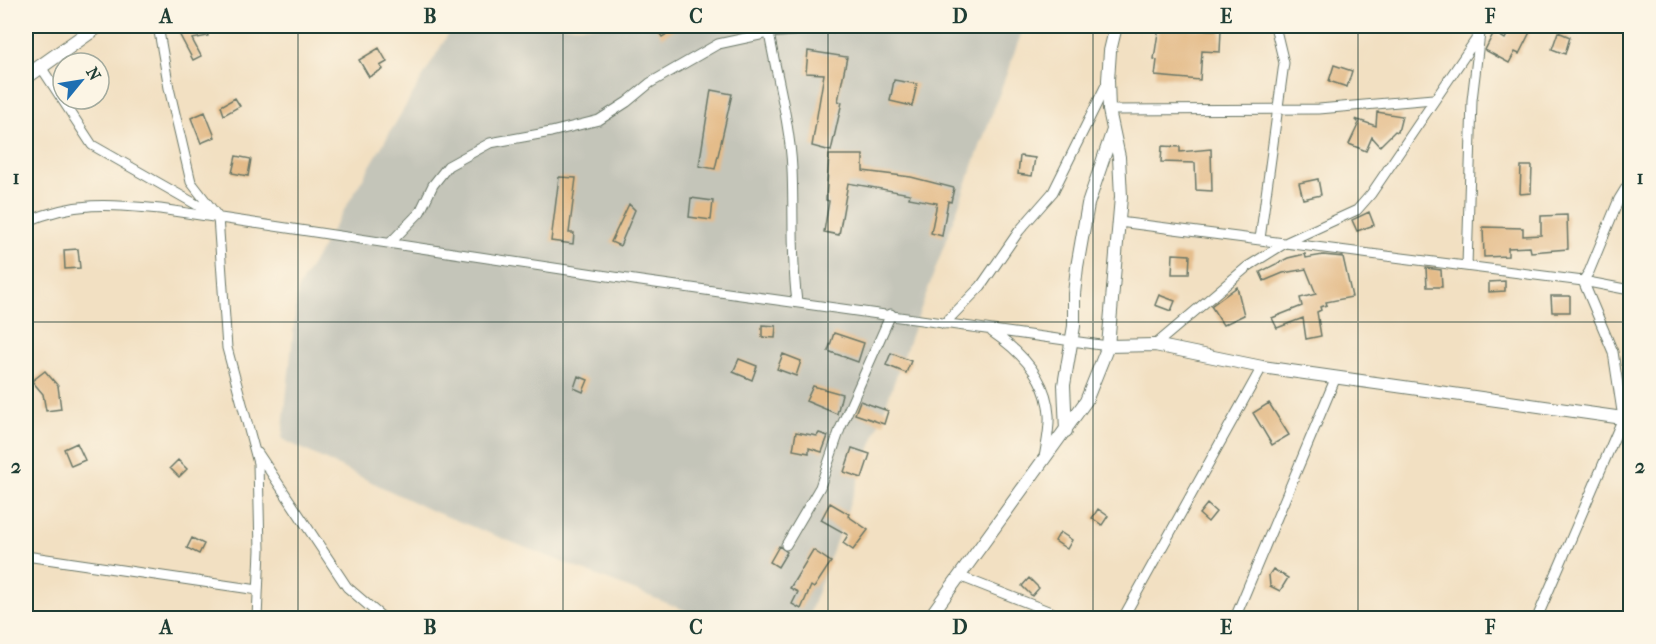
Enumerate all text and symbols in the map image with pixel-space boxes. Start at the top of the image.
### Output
text: A [158,5,174,28]
text: B [423,5,437,28]
text: C [689,5,703,28]
text: D [952,5,968,28]
text: E [1220,5,1232,28]
text: F [1484,5,1496,28]
north arrow [51,51,111,111]
text: N [82,64,105,85]
text: 1 [12,166,20,189]
text: 1 [1636,166,1644,189]
text: 2 [11,455,21,478]
text: 2 [1635,455,1645,478]
text: A [158,616,174,639]
text: B [423,616,437,639]
text: C [689,616,703,639]
text: D [952,616,968,639]
text: E [1220,616,1232,639]
text: F [1484,616,1496,639]

